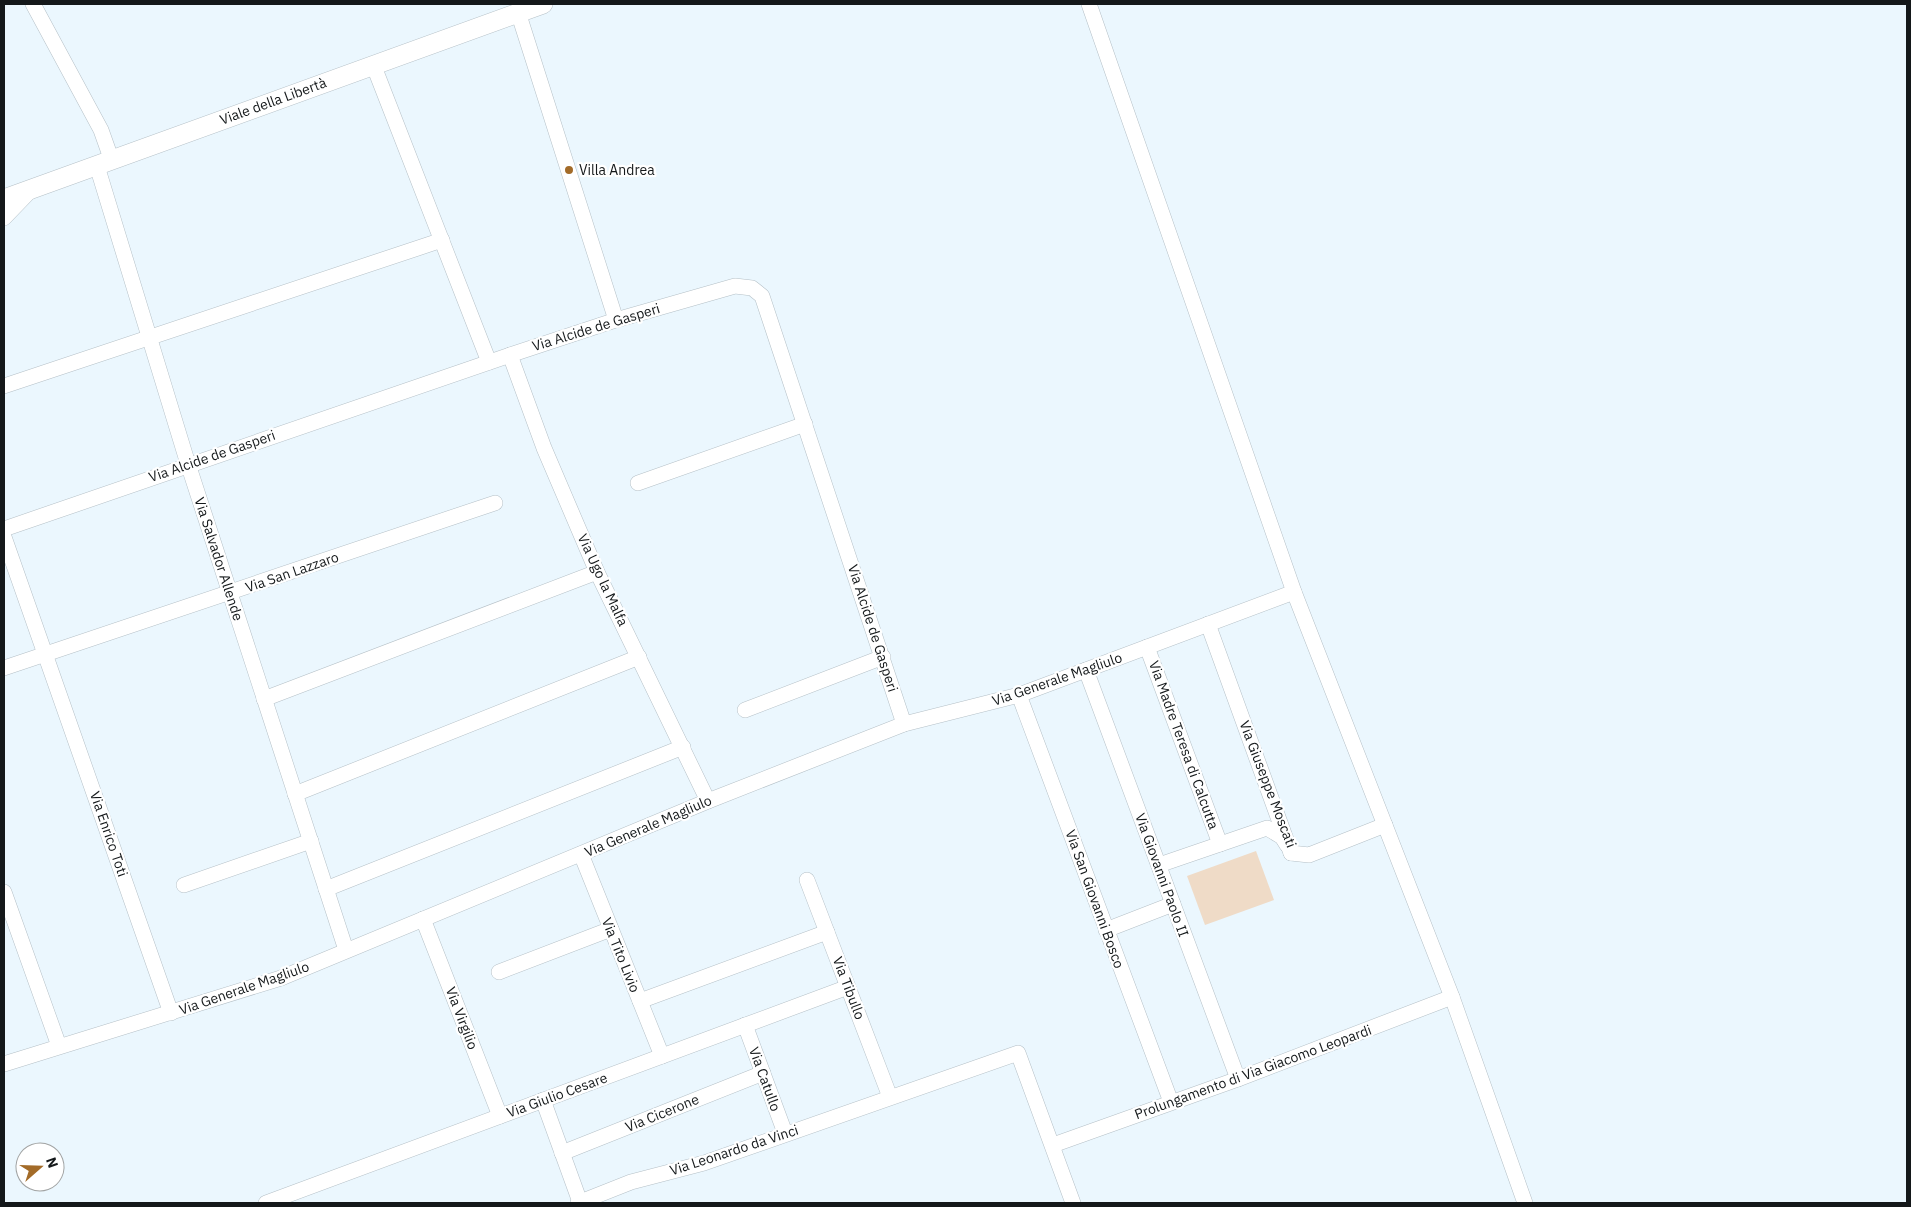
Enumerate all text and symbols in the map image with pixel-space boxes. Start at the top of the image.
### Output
street label: Viale della Libertà [217,73,329,129]
place label: Villa Andrea [579,161,655,179]
marker: Villa Andrea [563,164,575,176]
street label: Via Alcide de Gasperi [530,299,662,355]
street label: Via Alcide de Gasperi [146,426,278,486]
street label: Via Salvador Allende [191,495,248,623]
street label: Via Ugo la Malfa [574,531,632,630]
street label: Via San Lazzaro [243,548,341,596]
street label: Via Alcide de Gasperi [844,562,902,694]
street label: Via Generale Magliulo [990,648,1125,710]
street label: Via Madre Teresa di Calcutta [1145,658,1223,832]
street label: Via Giuseppe Moscati [1235,718,1301,850]
street label: Via Enrico Toti [86,789,132,879]
street label: Via Generale Magliulo [582,791,714,861]
street label: Via Giovanni Paolo II [1131,811,1193,939]
street label: Via San Giovanni Bosco [1062,827,1129,971]
street label: Via Tito Livio [598,915,644,995]
street label: Via Tibullo [829,954,869,1022]
street label: Via Generale Magliulo [177,957,312,1019]
street label: Via Virgilio [442,984,482,1052]
street label: Prolungamento di Via Giacomo Leopardi [1132,1021,1374,1123]
street label: Via Catullo [745,1044,785,1114]
street label: Via Giulio Cesare [504,1068,610,1122]
street label: Via Cicerone [622,1090,702,1136]
street label: Via Leonardo da Vinci [667,1121,801,1179]
north arrow [15,1142,65,1192]
text: N [42,1155,62,1170]

